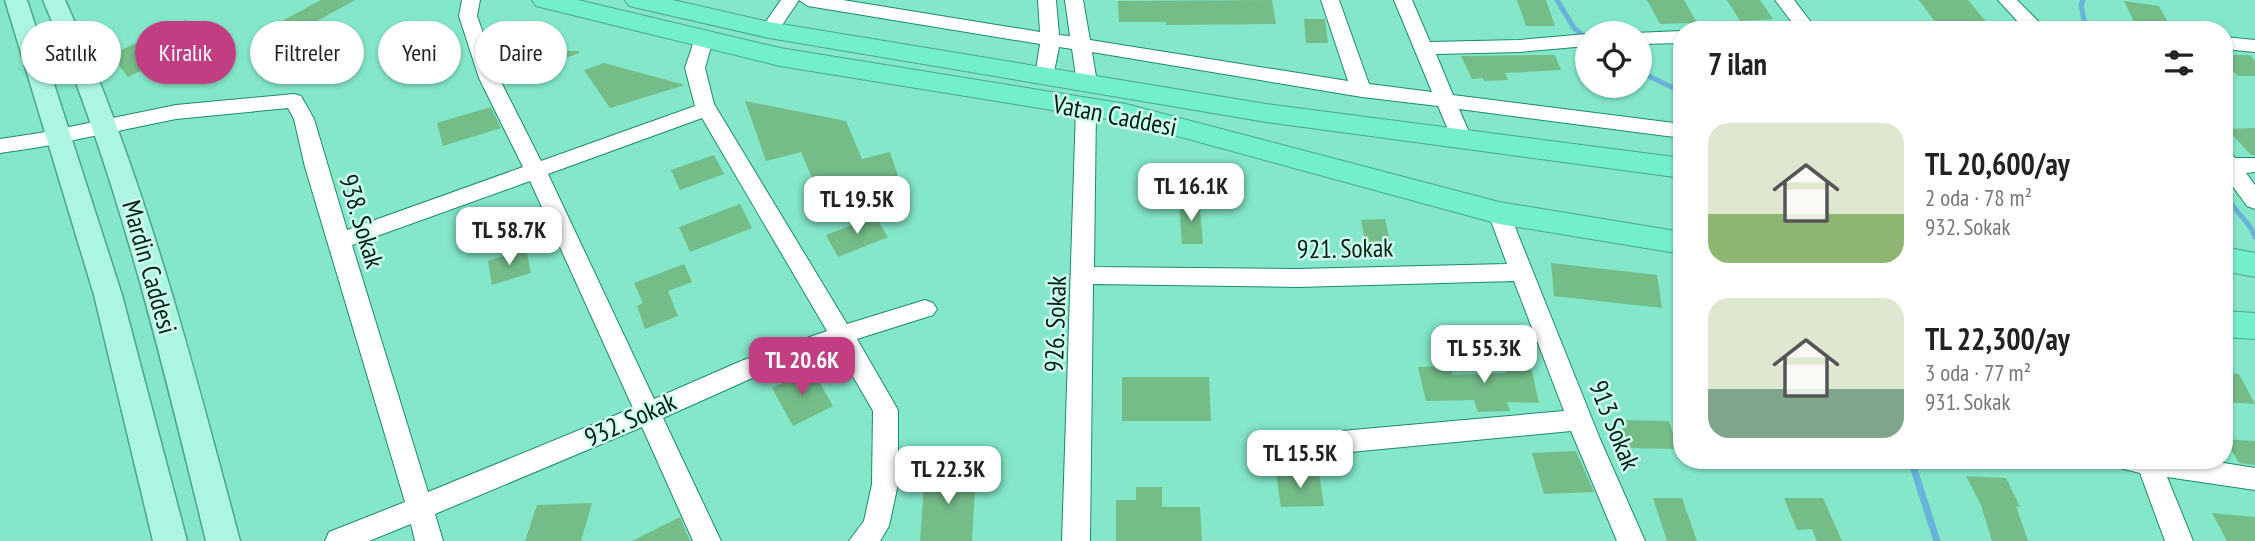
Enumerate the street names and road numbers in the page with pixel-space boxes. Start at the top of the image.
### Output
street label: Vatan Caddesi [1049,87,1180,143]
street label: 938. Sokak [332,170,392,272]
street label: Mardin Caddesi [115,196,185,338]
street label: 921. Sokak [1296,231,1394,265]
street label: 926. Sokak [1037,275,1073,373]
street label: 913 Sokak [1582,375,1648,475]
street label: 932. Sokak [579,384,681,454]

